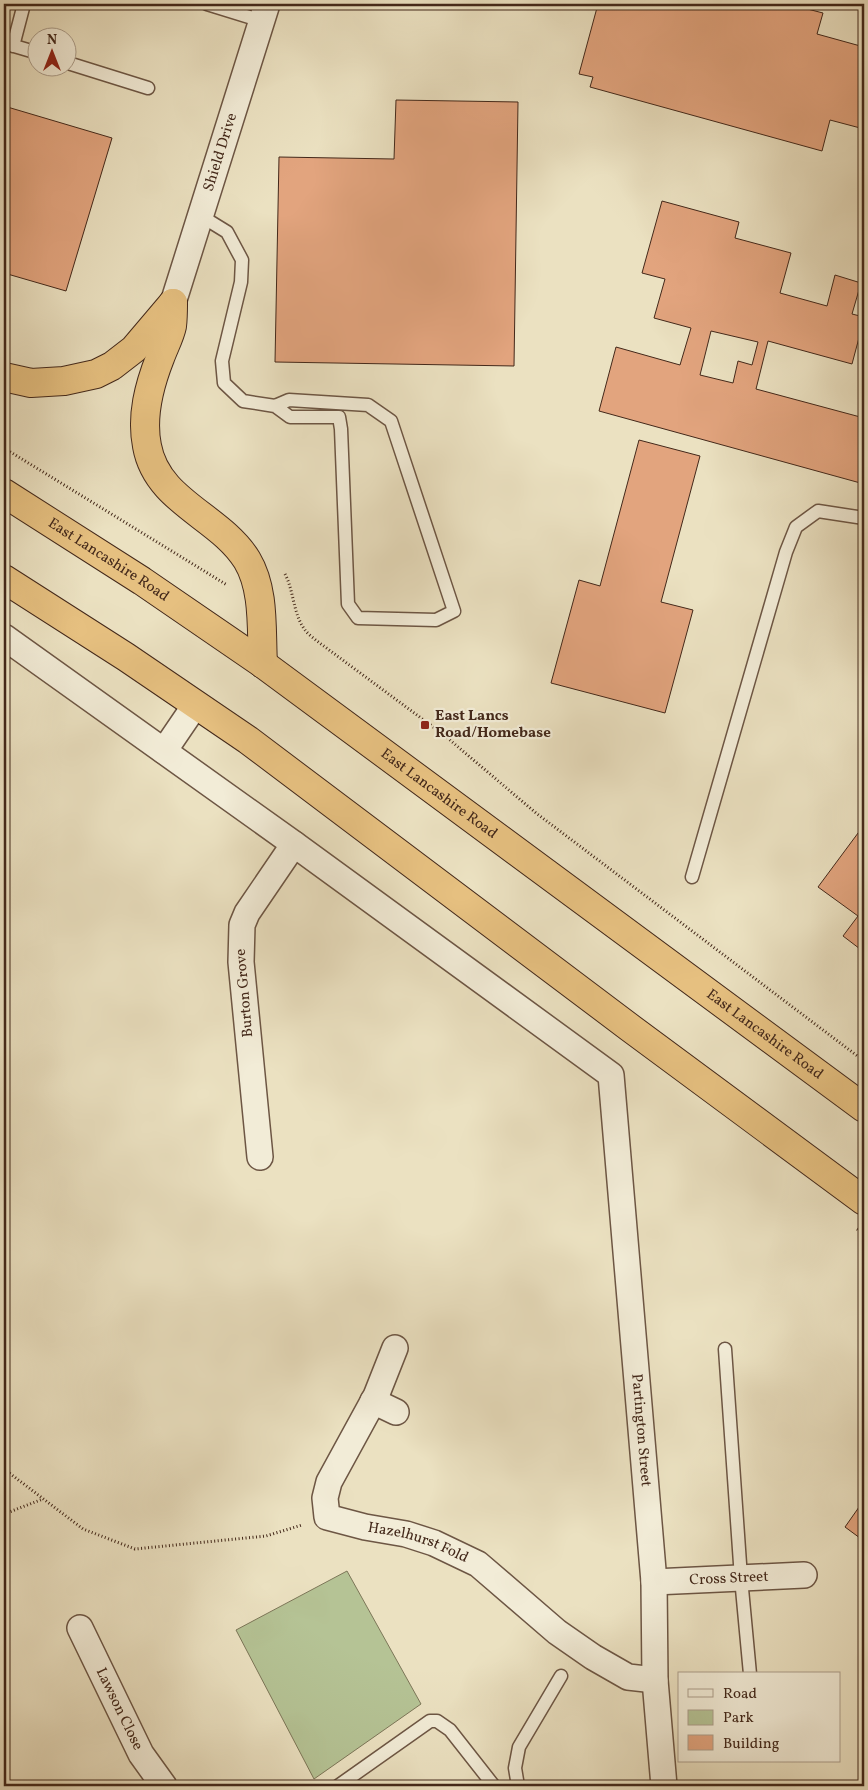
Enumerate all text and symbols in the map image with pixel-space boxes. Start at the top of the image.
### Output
north arrow [28,28,78,78]
text: N [47,31,57,50]
street label: Shield Drive [198,110,243,194]
street label: East Lancashire Road [44,513,173,607]
place label: East Lancs Road/Homebase [435,706,551,744]
marker: East Lancs Road/Homebase [419,719,431,731]
street label: East Lancashire Road [376,744,502,844]
street label: Burton Grove [231,948,259,1038]
street label: East Lancashire Road [702,984,827,1085]
street label: Partington Street [626,1373,656,1488]
street label: Hazelhurst Fold [366,1517,472,1568]
street label: Cross Street [689,1566,769,1591]
street label: Lawson Close [90,1664,148,1754]
legend [678,1672,840,1762]
text: Road [723,1684,757,1705]
text: Park [723,1708,754,1729]
text: Building [723,1734,780,1755]

